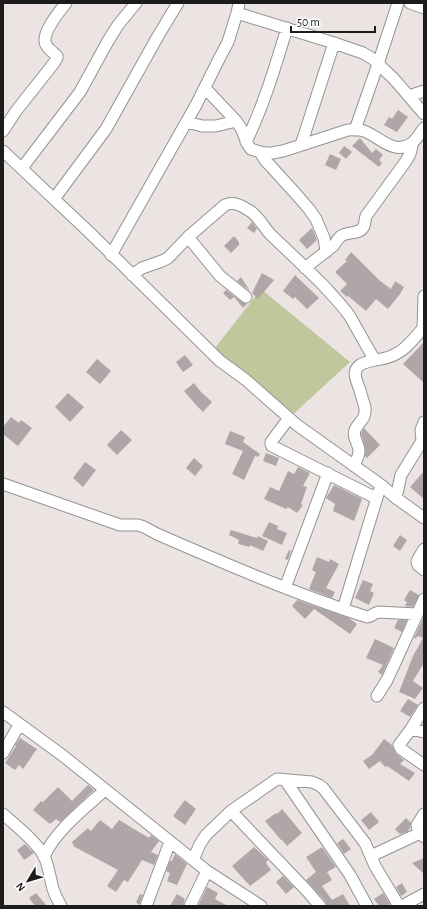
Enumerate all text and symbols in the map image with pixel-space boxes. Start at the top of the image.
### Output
scale bar [291,8,375,34]
text: 50 m [297,16,320,28]
north arrow [8,861,48,901]
text: N [14,880,27,893]

